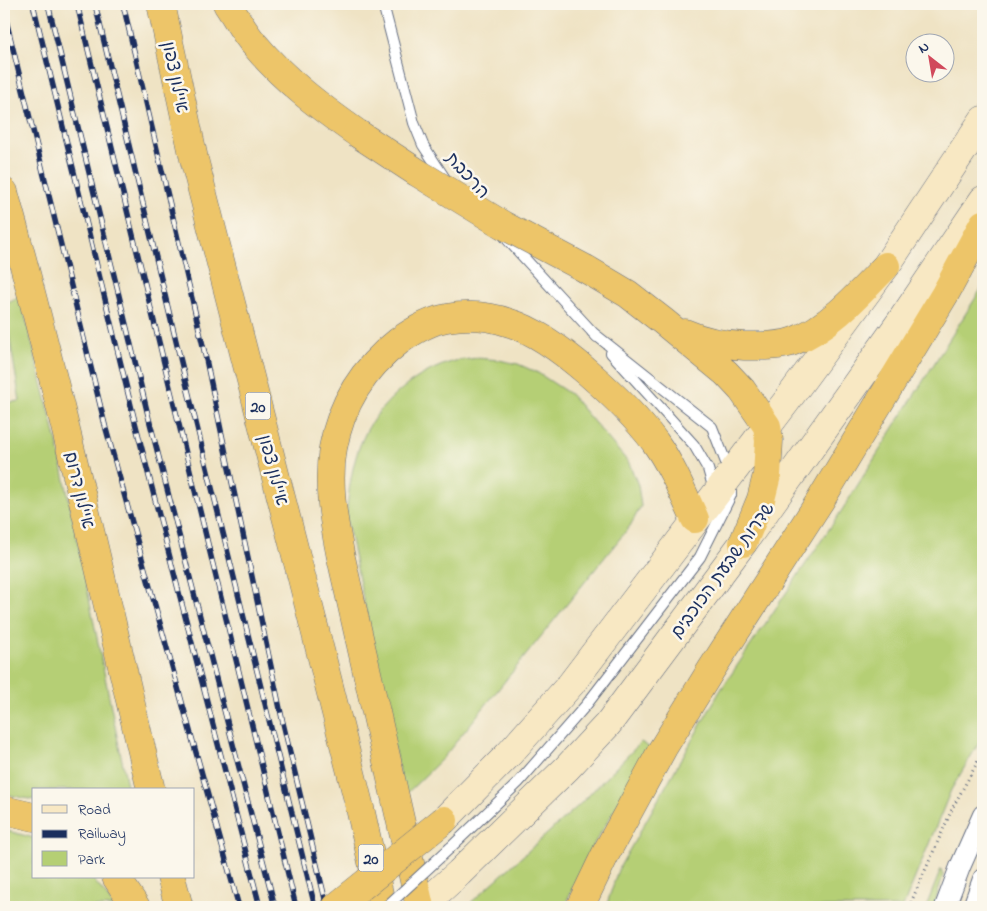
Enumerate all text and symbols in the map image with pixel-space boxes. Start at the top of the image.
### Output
north arrow [904,32,954,82]
text: N [915,37,934,60]
street label: איילון צפון [154,39,194,116]
street label: הרכבת [438,146,495,206]
road number: 20 [246,392,270,420]
street label: איילון צפון [250,432,294,509]
street label: איילון דרום [56,449,100,532]
street label: שדרות שבעת הכוכבים [665,498,782,645]
legend [32,788,195,878]
text: Road [78,799,111,821]
text: Railway [78,823,126,846]
road number: 20 [358,844,384,871]
text: Park [78,849,106,871]

